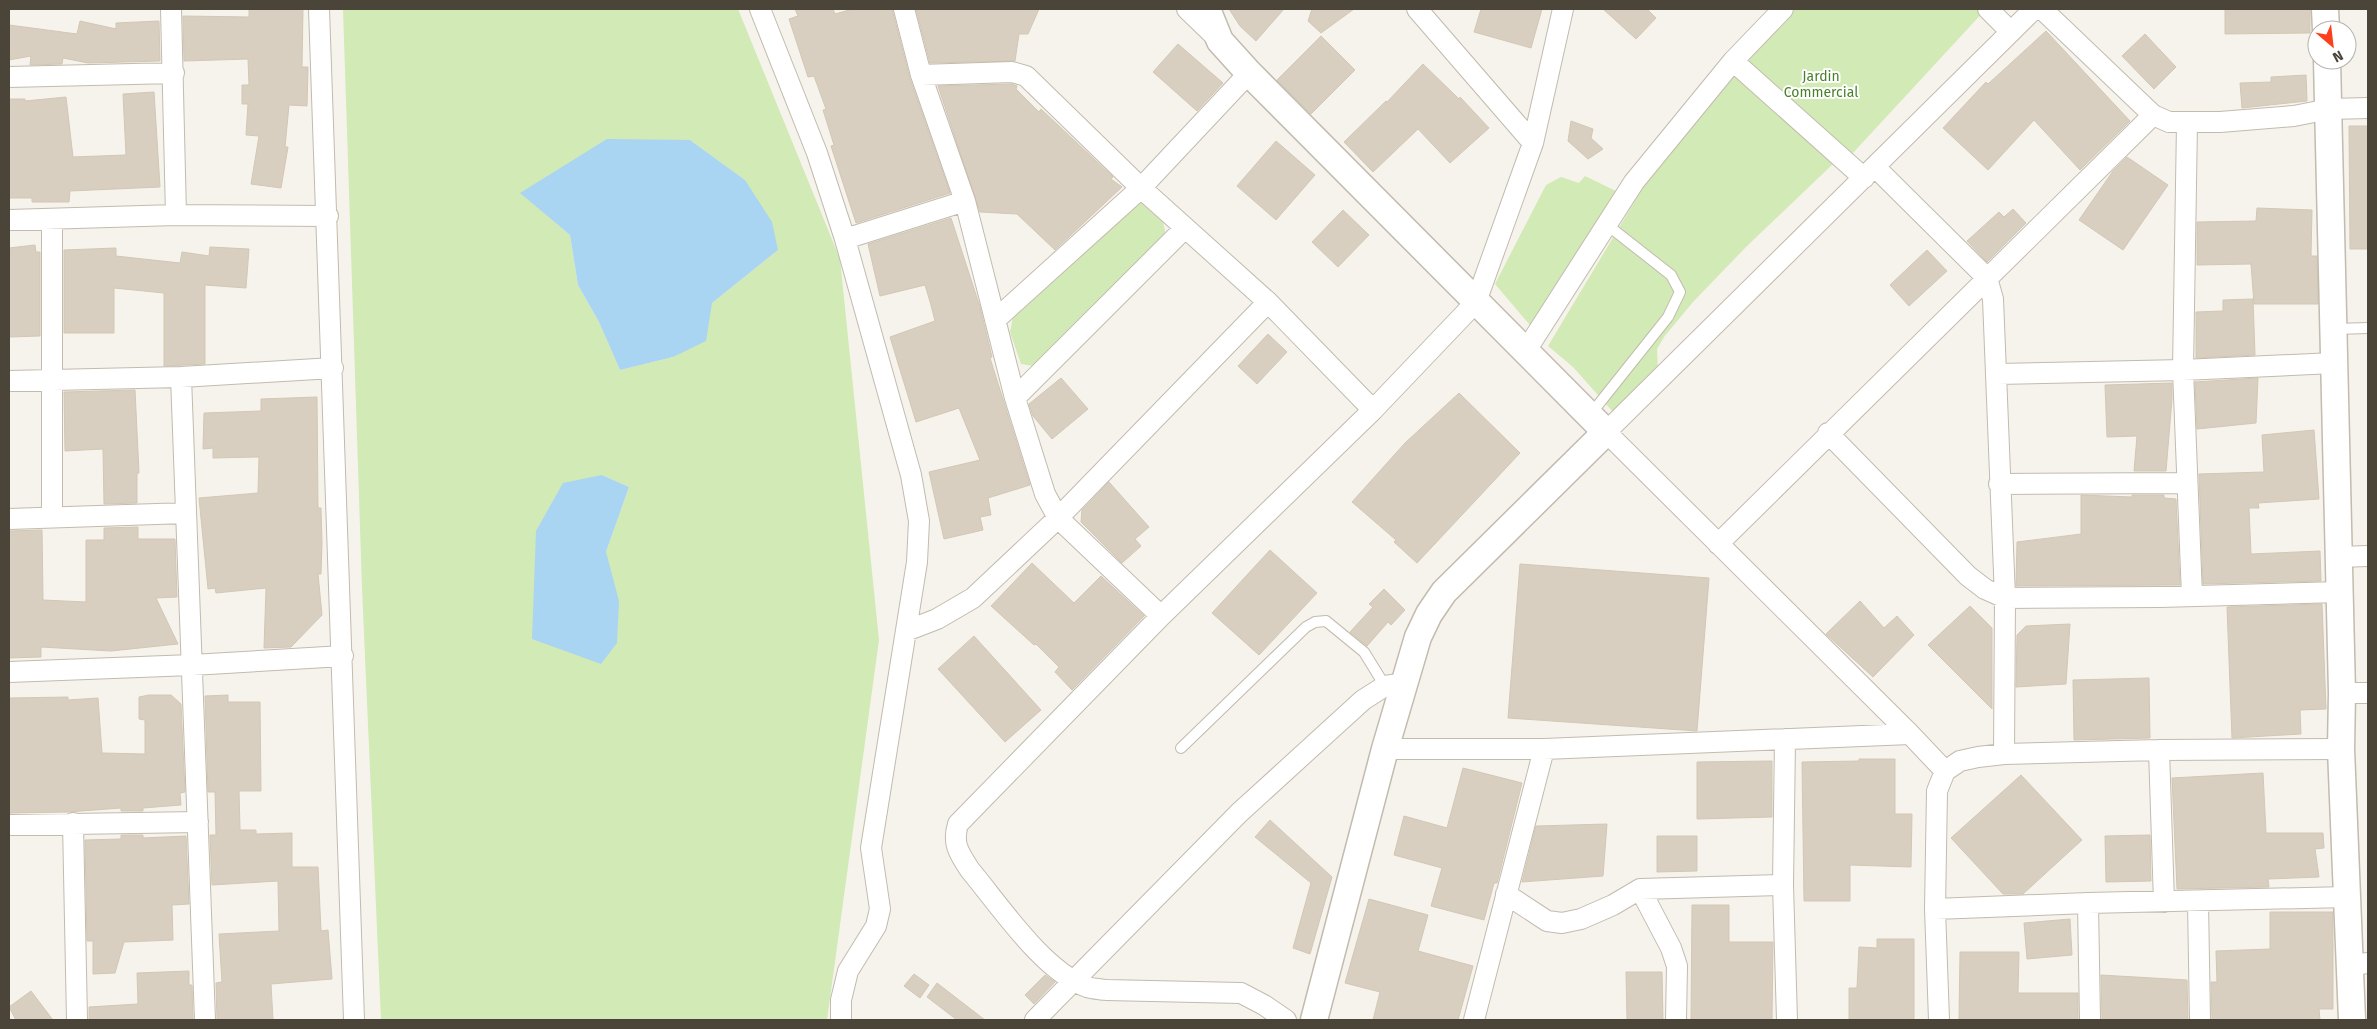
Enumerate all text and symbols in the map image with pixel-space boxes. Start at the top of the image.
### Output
north arrow [2307,20,2357,70]
text: N [2330,46,2346,66]
park label: Jardin Commercial [1784,68,1858,101]

